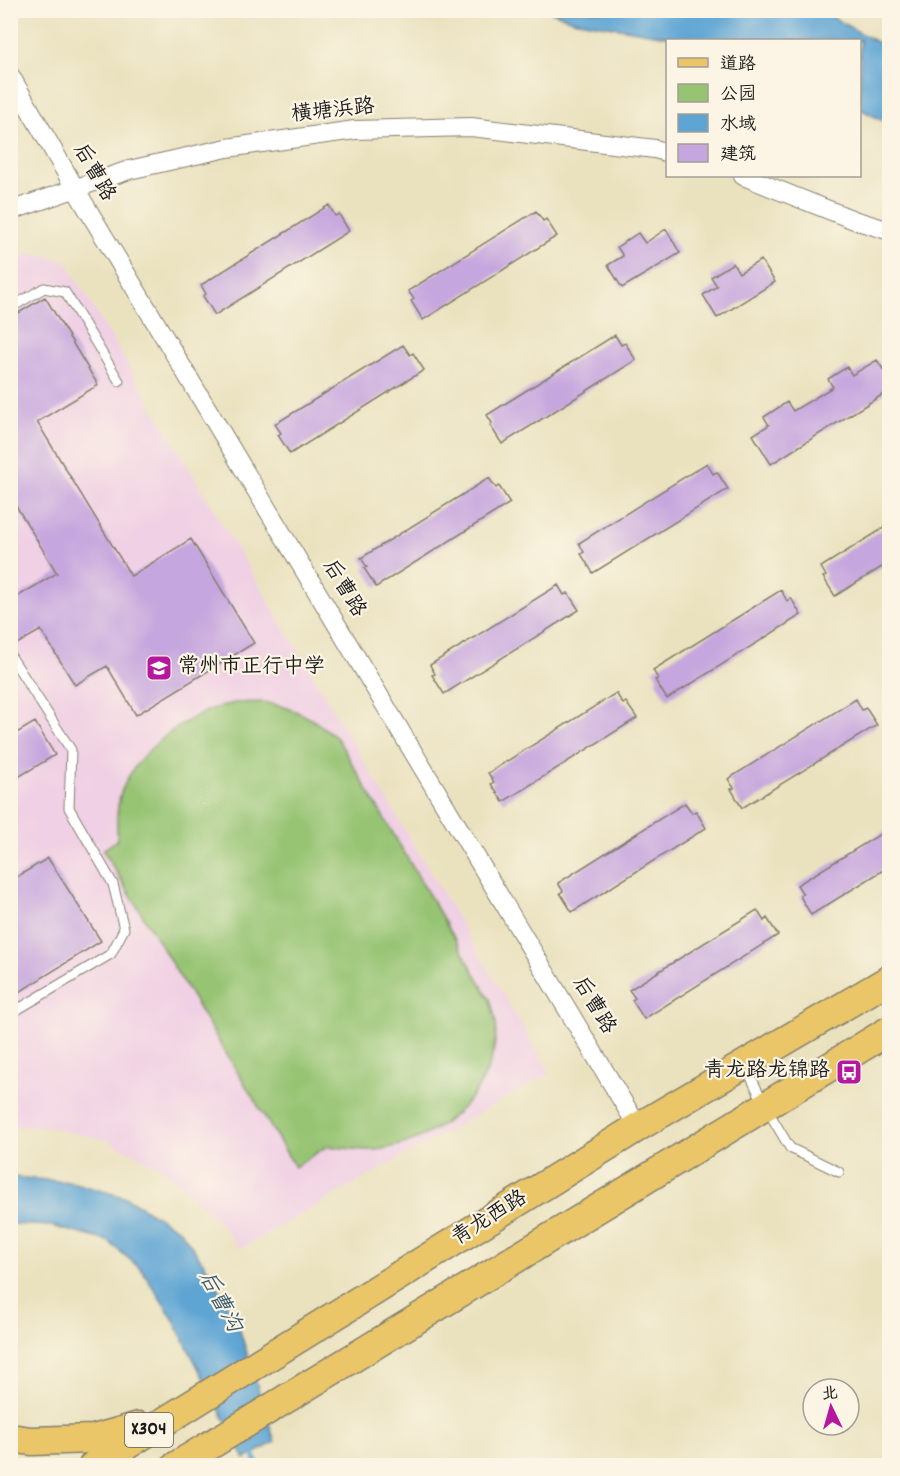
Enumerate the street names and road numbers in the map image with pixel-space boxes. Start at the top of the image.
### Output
street label: 横塘浜路 [290,93,376,131]
street label: 后曹路 [64,138,122,208]
street label: 后曹路 [314,554,372,624]
street label: 后曹路 [564,971,622,1041]
street label: 青龙西路 [446,1184,534,1254]
road number: X304 [125,1413,173,1447]

